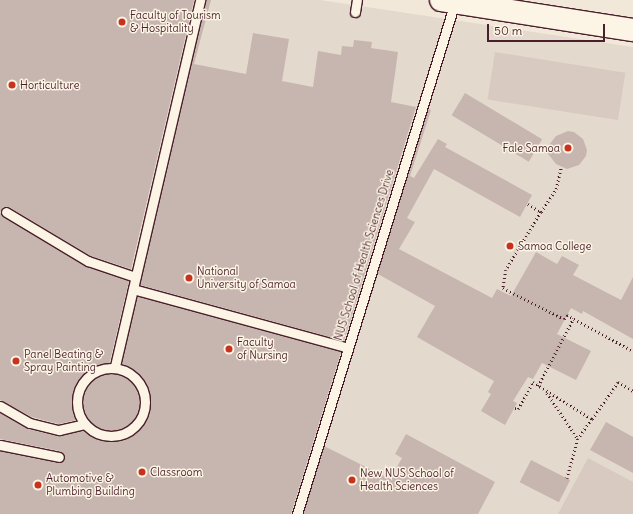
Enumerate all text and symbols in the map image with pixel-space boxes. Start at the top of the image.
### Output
place label: Faculty of Tourism & Hospitality [130,9,221,35]
scale bar [489,16,607,42]
marker: Faculty of Tourism & Hospitality [117,17,127,27]
text: 50 m [494,23,522,38]
place label: Horticulture [20,78,79,92]
marker: Horticulture [7,80,17,90]
place label: Fale Samoa [502,141,560,155]
marker: Fale Samoa [563,143,573,153]
street label: NUS School of Health Sciences Drive [332,168,396,342]
place label: Samoa College [518,239,591,253]
marker: Samoa College [505,241,515,251]
place label: National University of Samoa [197,265,296,291]
marker: National University of Samoa [184,273,194,283]
place label: Faculty of Nursing [237,336,288,362]
marker: Faculty of Nursing [224,344,234,354]
place label: Panel Beating & Spray Painting [24,348,103,374]
marker: Panel Beating & Spray Painting [11,356,21,366]
place label: Classroom [150,465,202,479]
marker: Classroom [137,467,147,477]
place label: New NUS School of Health Sciences [360,467,454,493]
place label: Automotive & Plumbing Building [46,472,135,498]
marker: New NUS School of Health Sciences [347,475,357,485]
marker: Automotive & Plumbing Building [33,480,43,490]

